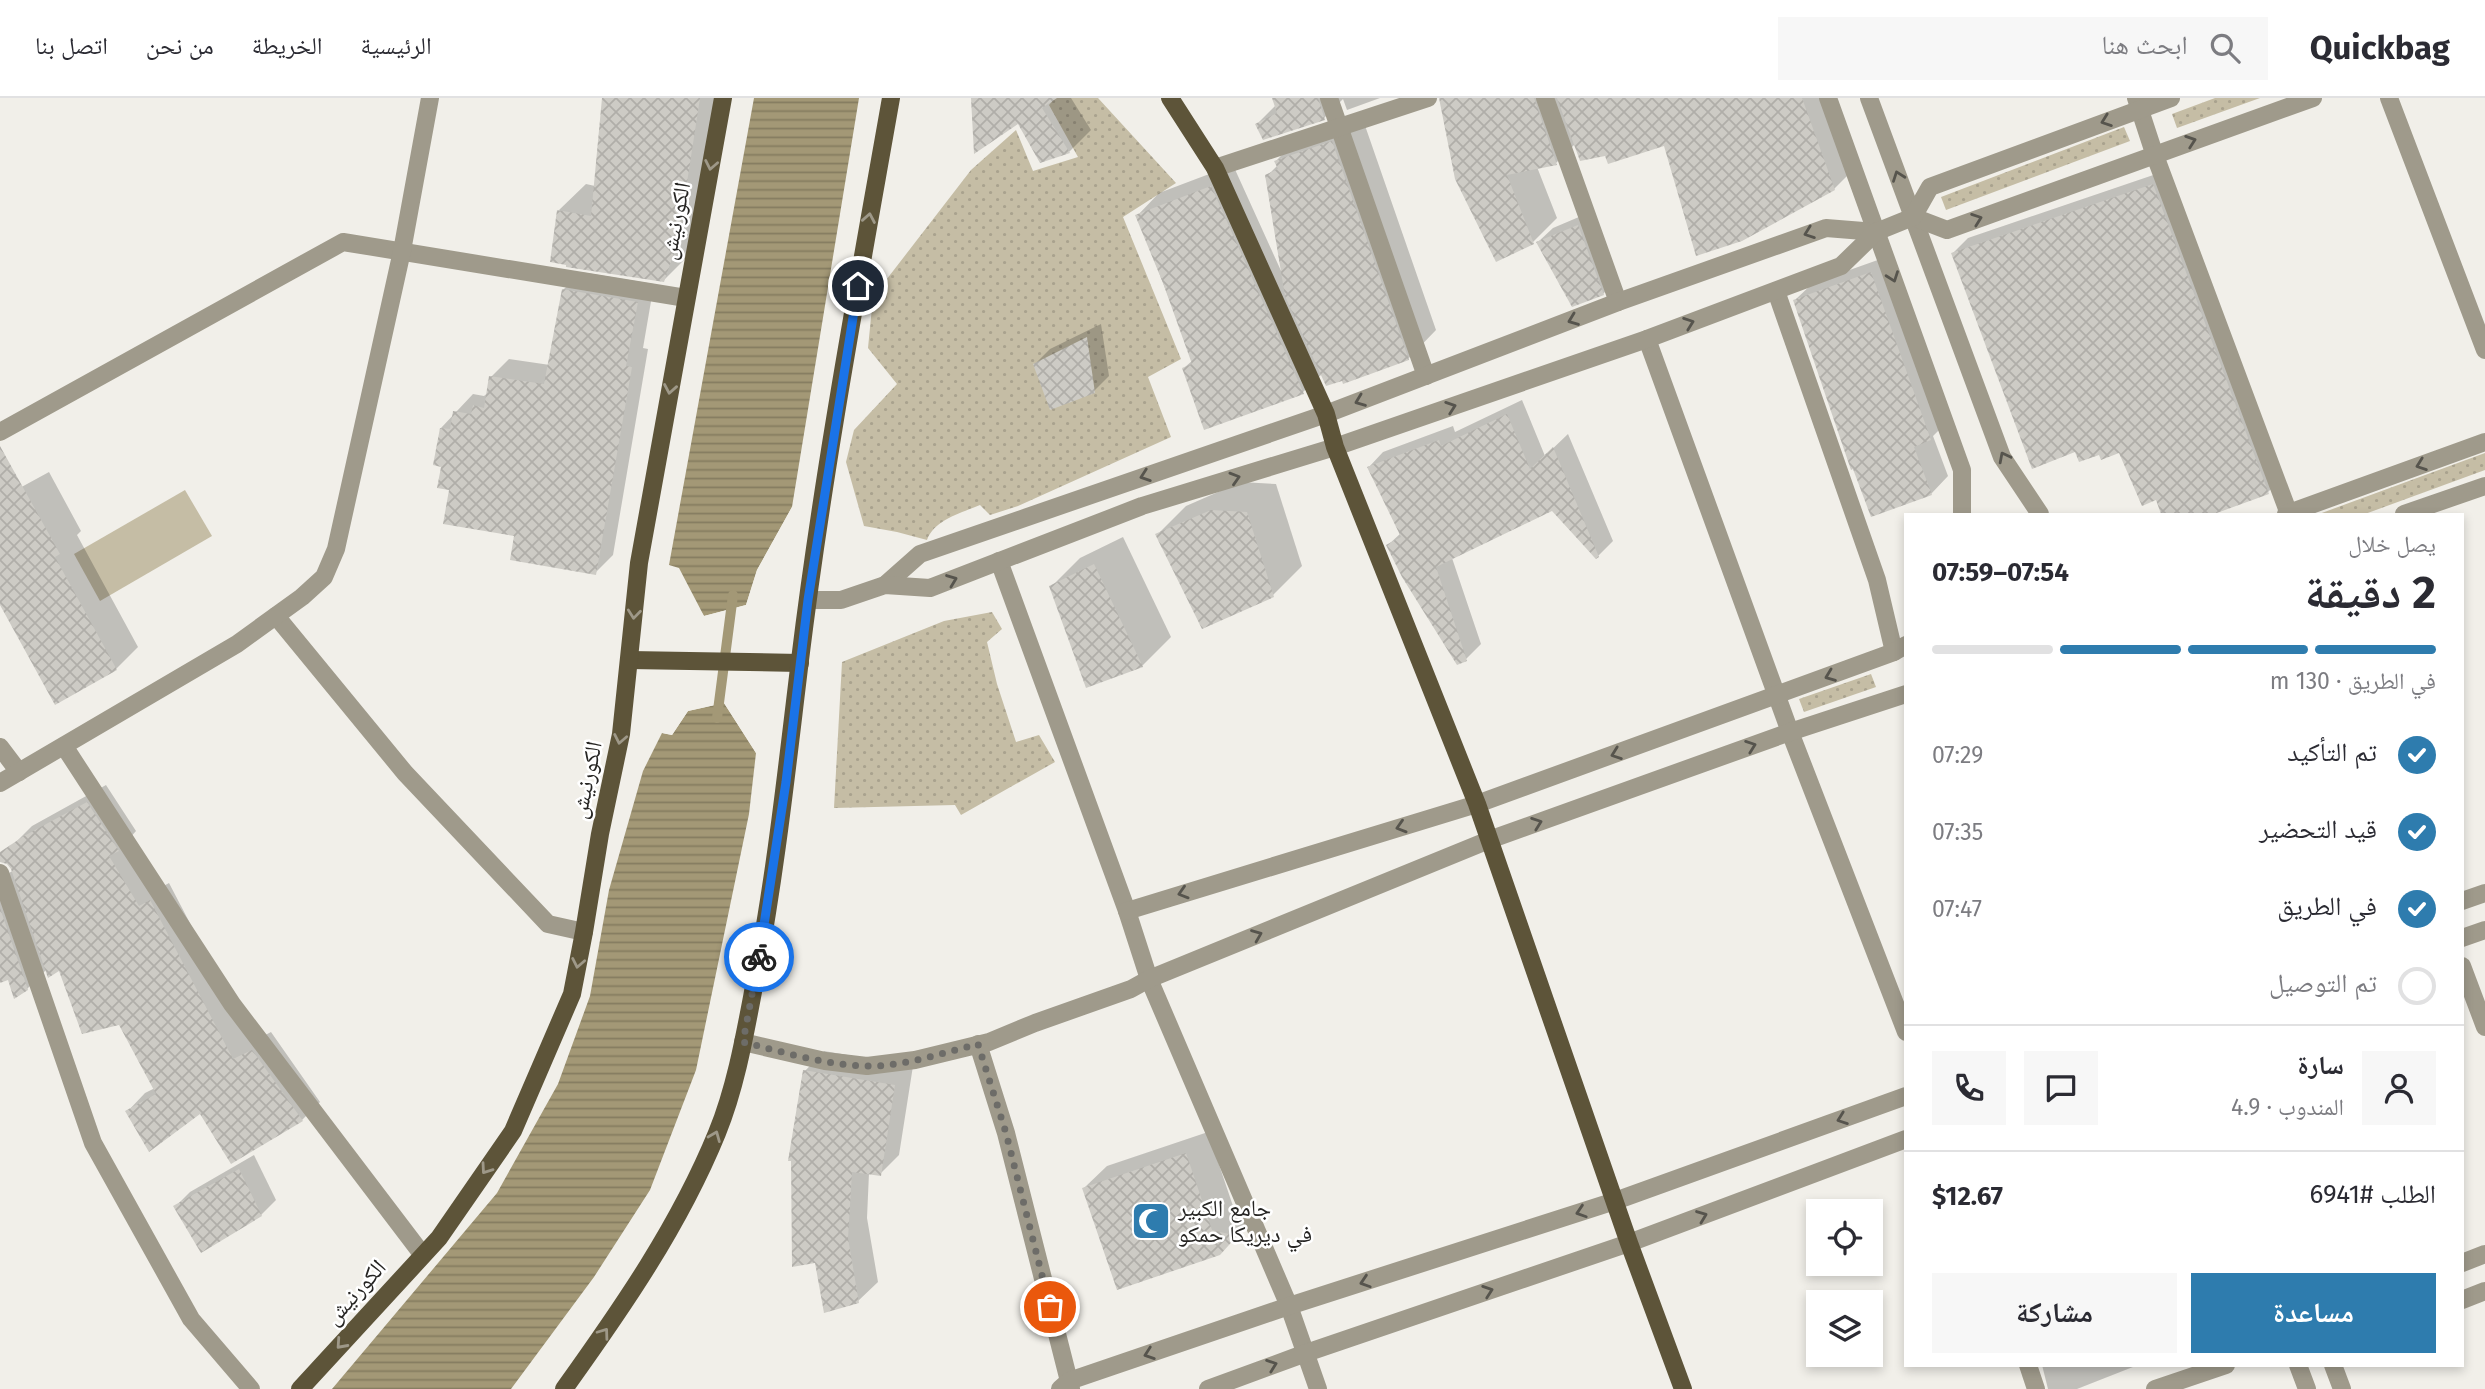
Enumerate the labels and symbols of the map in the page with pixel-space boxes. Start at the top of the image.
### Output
one-way arrow [2101,113,2113,127]
one-way arrow [2184,135,2196,149]
one-way arrow [704,159,719,171]
one-way arrow [1892,170,1906,182]
street label: الكورنيش [654,180,696,262]
one-way arrow [861,212,876,224]
one-way arrow [1970,213,1982,227]
one-way arrow [1804,225,1816,239]
pin [828,256,888,316]
one-way arrow [1885,271,1899,283]
one-way arrow [1567,311,1579,325]
one-way arrow [1682,317,1694,331]
one-way arrow [663,383,678,395]
one-way arrow [1355,393,1367,407]
one-way arrow [1444,401,1456,415]
one-way arrow [1998,452,2012,464]
one-way arrow [2415,457,2427,471]
one-way arrow [1140,468,1152,482]
one-way arrow [1228,471,1240,486]
one-way arrow [945,574,957,588]
one-way arrow [627,608,642,619]
one-way arrow [1825,668,1837,682]
one-way arrow [613,733,628,745]
street label: الكورنيش [564,739,608,821]
one-way arrow [1744,740,1757,754]
one-way arrow [1611,746,1623,760]
one-way arrow [1530,817,1542,831]
one-way arrow [1395,819,1407,834]
one-way arrow [1178,885,1190,900]
courier [724,922,794,992]
one-way arrow [1251,929,1263,943]
one-way arrow [572,957,587,969]
one-way arrow [1836,1111,1848,1125]
one-way arrow [707,1130,721,1142]
one-way arrow [481,1162,494,1175]
place label: جامع الكبير في ديريكا حمكو [1177,1194,1312,1253]
mosque icon: جامع الكبير في ديريكا حمكو [1130,1200,1172,1242]
one-way arrow [1575,1204,1588,1218]
one-way arrow [1696,1210,1708,1224]
street label: الكورنيش [318,1253,392,1331]
one-way arrow [1359,1273,1371,1288]
pin [1020,1277,1080,1337]
one-way arrow [1481,1285,1493,1300]
one-way arrow [596,1328,608,1341]
one-way arrow [337,1335,349,1348]
one-way arrow [1143,1346,1155,1360]
one-way arrow [1266,1360,1278,1374]

